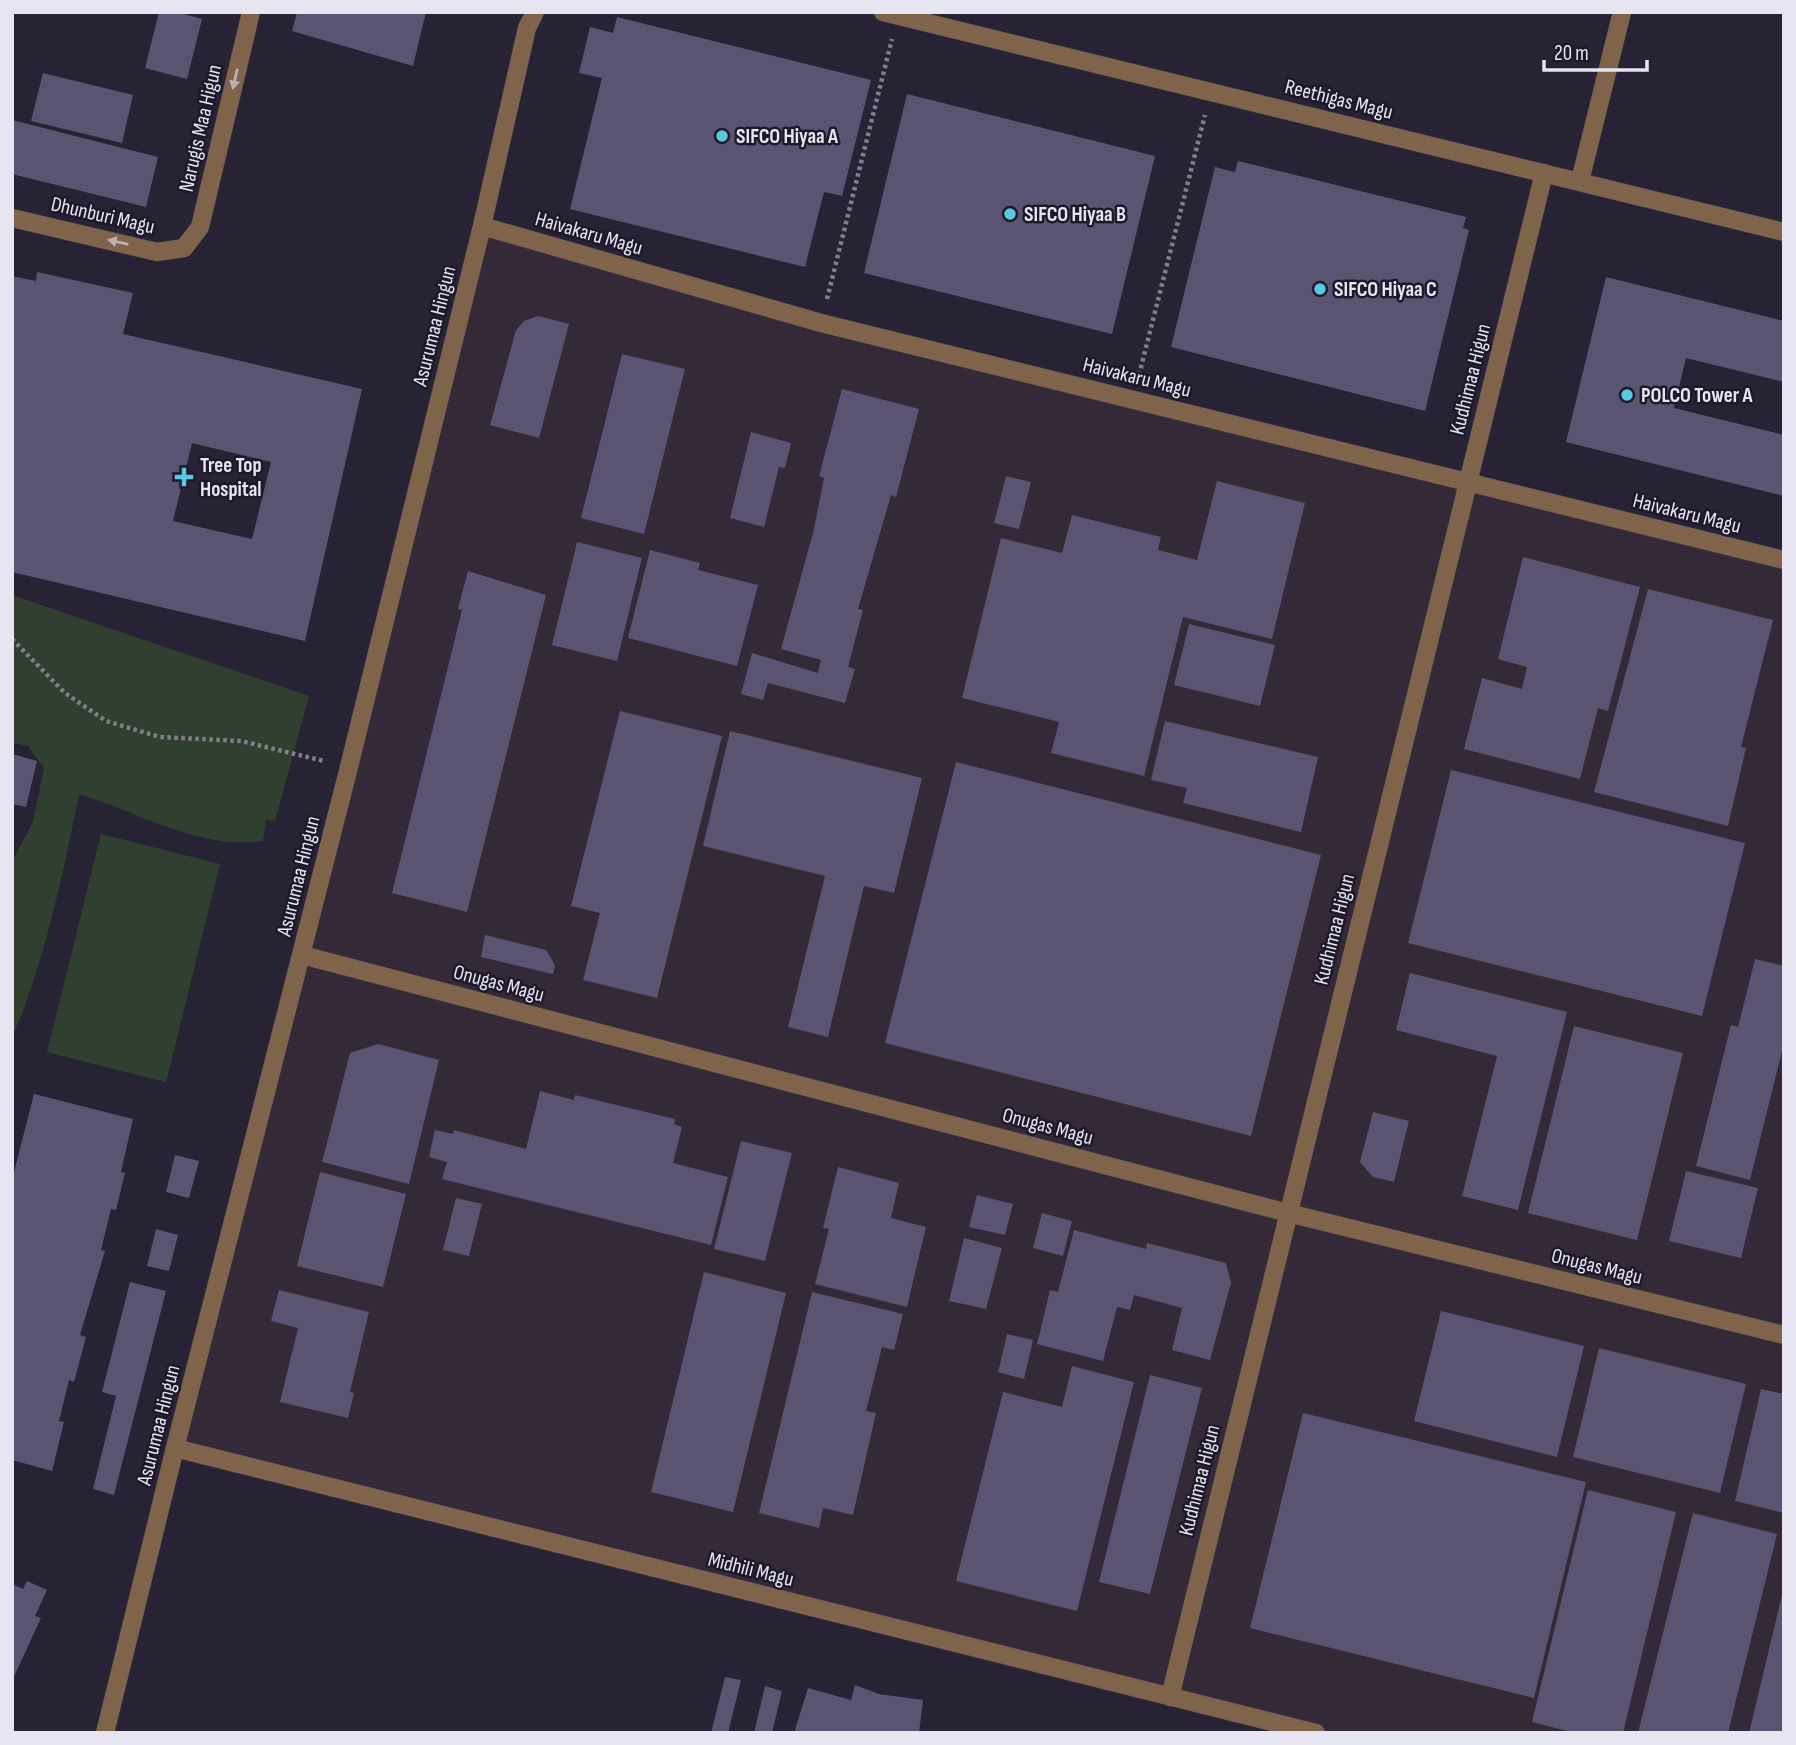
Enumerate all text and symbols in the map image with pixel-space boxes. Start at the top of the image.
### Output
scale bar [1544,28,1647,72]
text: 20 m [1554,41,1589,66]
street label: Narugis Maa Higun [174,62,227,194]
one-way arrow [229,68,240,90]
street label: Reethigas Magu [1282,74,1395,125]
place label: SIFCO Hiyaa A [736,124,839,149]
marker: SIFCO Hiyaa A [714,128,730,144]
street label: Dhunburi Magu [49,191,157,240]
place label: SIFCO Hiyaa B [1024,202,1126,227]
street label: Haivakaru Magu [532,206,645,261]
marker: SIFCO Hiyaa B [1002,206,1018,222]
one-way arrow [107,237,129,248]
street label: Asurumaa Hingun [407,263,461,390]
place label: SIFCO Hiyaa C [1334,277,1437,302]
marker: SIFCO Hiyaa C [1312,281,1328,297]
street label: Kudhimaa Higun [1445,321,1496,437]
street label: Haivakaru Magu [1080,352,1194,403]
place label: POLCO Tower A [1641,383,1753,408]
marker: POLCO Tower A [1619,387,1635,403]
place label: Tree Top Hospital [200,453,262,502]
marker: Tree Top Hospital [174,467,194,487]
street label: Haivakaru Magu [1630,488,1744,539]
street label: Asurumaa Hingun [271,813,325,940]
street label: Kudhimaa Higun [1309,871,1360,987]
street label: Onugas Magu [451,959,547,1008]
street label: Onugas Magu [1000,1102,1096,1151]
street label: Onugas Magu [1549,1243,1645,1290]
street label: Asurumaa Hingun [131,1362,185,1489]
street label: Kudhimaa Higun [1174,1422,1225,1538]
street label: Midhili Magu [705,1547,796,1592]

